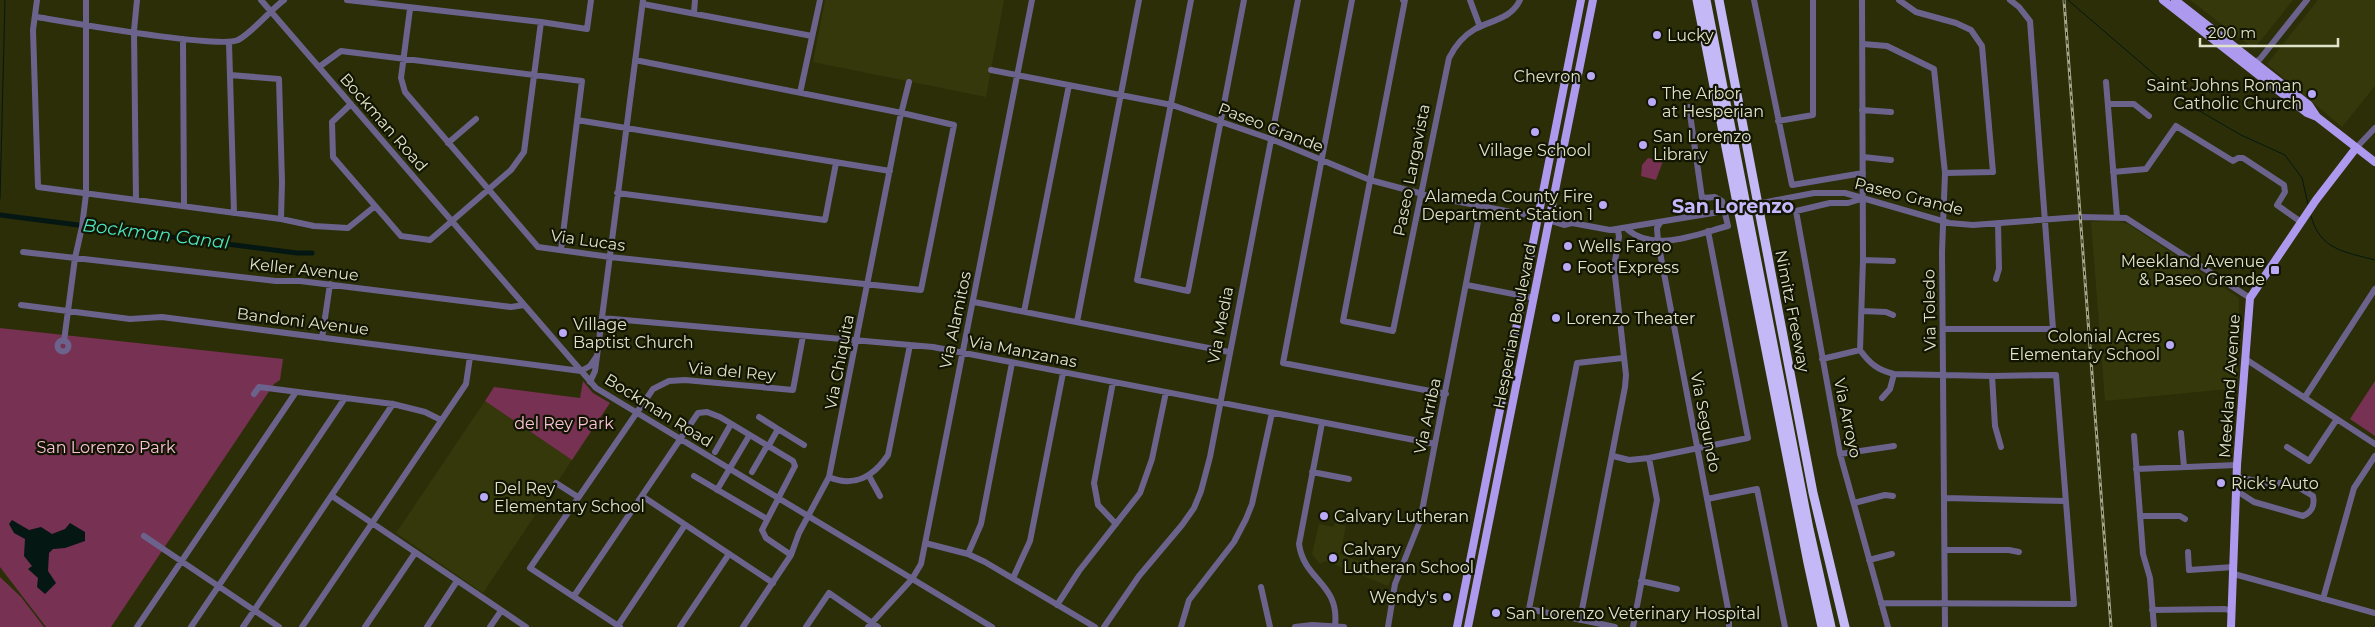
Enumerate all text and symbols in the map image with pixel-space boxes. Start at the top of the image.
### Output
scale bar [2200,15,2338,47]
text: 200 m [2208,23,2256,42]
place label: Lucky [1667,26,1714,45]
marker: Lucky [1651,29,1663,41]
place label: Chevron [1514,67,1581,86]
street label: Bockman Road [336,69,431,175]
marker: Chevron [1585,70,1597,82]
place label: Saint Johns Roman Catholic Church [2146,76,2302,113]
place label: The Arbor at Hesperian [1662,84,1764,121]
marker: Saint Johns Roman Catholic Church [2306,88,2318,100]
marker: The Arbor at Hesperian [1646,96,1658,108]
street label: Paseo Grande [1215,99,1326,156]
street label: Paseo Largavista [1389,102,1434,238]
marker: Village School [1529,126,1541,138]
place label: San Lorenzo Library [1653,127,1751,164]
marker: San Lorenzo Library [1637,139,1649,151]
place label: Village School [1479,141,1591,160]
street label: Paseo Grande [1853,174,1965,219]
place label: Alameda County Fire Department Station 1 [1422,187,1593,224]
district label: San Lorenzo [1672,195,1794,218]
marker: Alameda County Fire Department Station 1 [1597,199,1609,211]
water label: Bockman Canal [81,214,231,254]
street label: Via Lucas [549,226,627,255]
place label: Wells Fargo [1578,237,1672,256]
marker: Wells Fargo [1562,240,1574,252]
street label: Hesperian Boulevard [1489,242,1540,410]
street label: Nimitz Freeway [1771,248,1814,374]
place label: Meekland Avenue & Paseo Grande [2121,252,2265,289]
street label: Keller Avenue [248,254,360,285]
place label: Foot Express [1577,258,1679,277]
marker: Foot Express [1561,261,1573,273]
marker: Meekland Avenue & Paseo Grande [2269,264,2281,276]
street label: Via Alamitos [936,269,975,371]
street label: Via Toledo [1919,269,1940,351]
street label: Via Media [1204,285,1237,365]
street label: Bandoni Avenue [236,304,370,339]
place label: Lorenzo Theater [1566,309,1695,328]
marker: Lorenzo Theater [1550,312,1562,324]
street label: Via Chiquita [821,313,858,411]
street label: Meekland Avenue [2215,313,2244,459]
place label: Village Baptist Church [573,315,693,352]
marker: Village Baptist Church [557,327,569,339]
place label: Colonial Acres Elementary School [2009,327,2160,364]
street label: Via Manzanas [967,332,1079,371]
marker: Colonial Acres Elementary School [2164,339,2176,351]
street label: Via del Rey [687,358,777,385]
street label: Bockman Road [601,370,716,451]
street label: Via Segundo [1686,370,1725,474]
street label: Via Arriba [1410,376,1445,456]
street label: Via Arroyo [1830,376,1865,460]
park label: del Rey Park [514,414,614,433]
park label: San Lorenzo Park [36,438,176,457]
place label: Rick's Auto [2231,474,2319,493]
marker: Rick's Auto [2215,477,2227,489]
place label: Del Rey Elementary School [494,479,645,516]
marker: Del Rey Elementary School [478,491,490,503]
place label: Calvary Lutheran [1334,507,1469,526]
marker: Calvary Lutheran [1318,510,1330,522]
place label: Calvary Lutheran School [1343,540,1474,577]
marker: Calvary Lutheran School [1327,552,1339,564]
place label: Wendy's [1369,588,1437,607]
marker: Wendy's [1441,591,1453,603]
place label: San Lorenzo Veterinary Hospital [1506,604,1760,623]
marker: San Lorenzo Veterinary Hospital [1490,607,1502,619]

